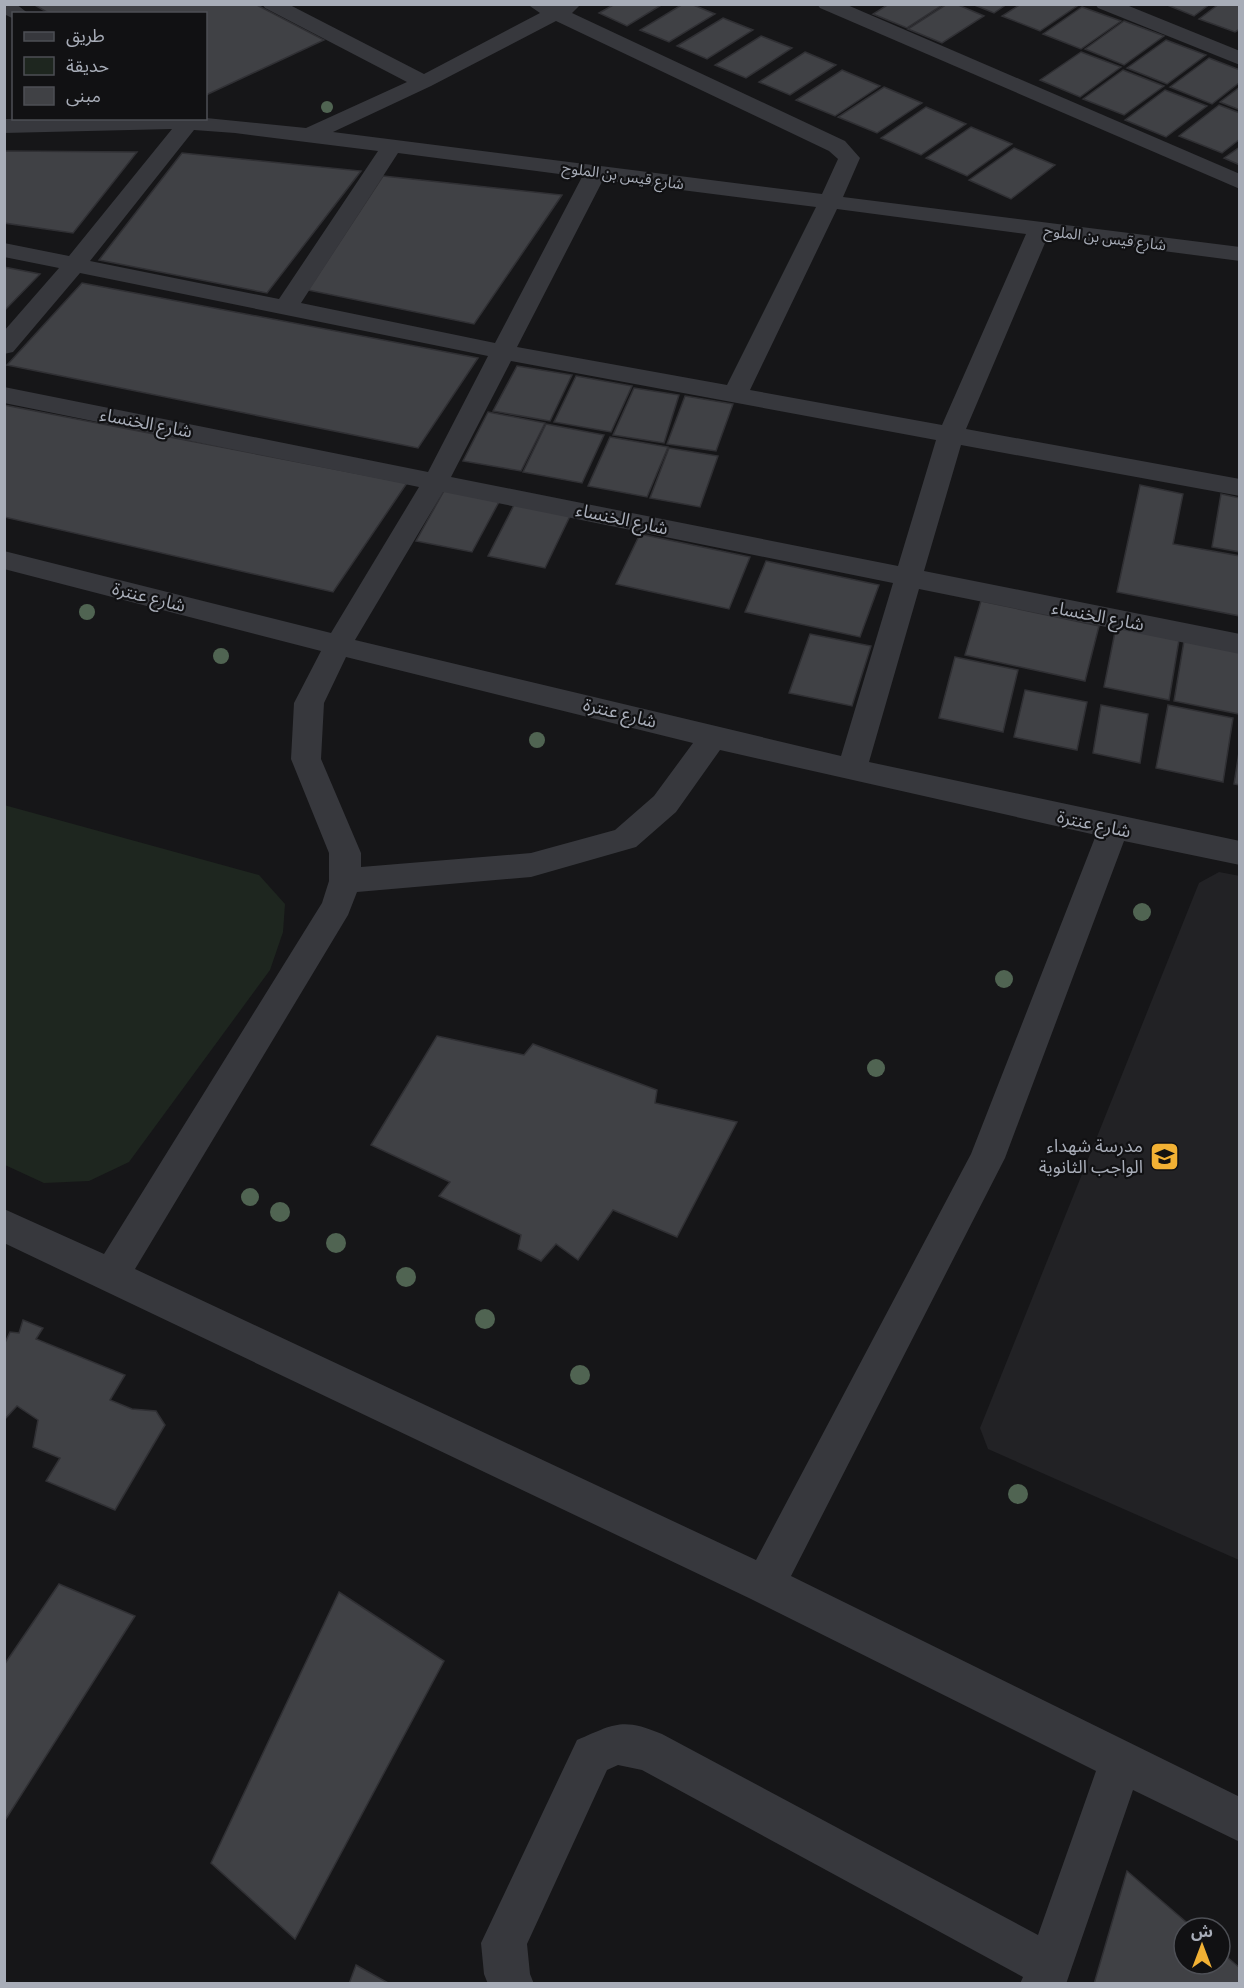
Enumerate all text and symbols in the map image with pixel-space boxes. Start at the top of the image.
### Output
legend [12,12,207,120]
text: طريق [66,25,105,47]
text: حديقة [66,55,109,77]
text: مبنى [66,85,101,107]
street label: شارع قيس بن الملوح [561,159,685,196]
street label: شارع قيس بن الملوح [1043,222,1167,257]
street label: شارع الخنساء [97,403,194,446]
street label: شارع الخنساء [573,499,670,542]
street label: شارع عنترة [109,577,188,620]
street label: شارع الخنساء [1049,596,1146,639]
street label: شارع عنترة [580,693,659,736]
street label: شارع عنترة [1055,805,1133,845]
place label: مدرسة شهداء الواجب الثانوية [1039,1135,1143,1178]
school or university icon: مدرسة شهداء الواجب الثانوية [1148,1140,1180,1172]
north arrow [1172,1916,1232,1976]
text: ش [1191,1922,1213,1942]

